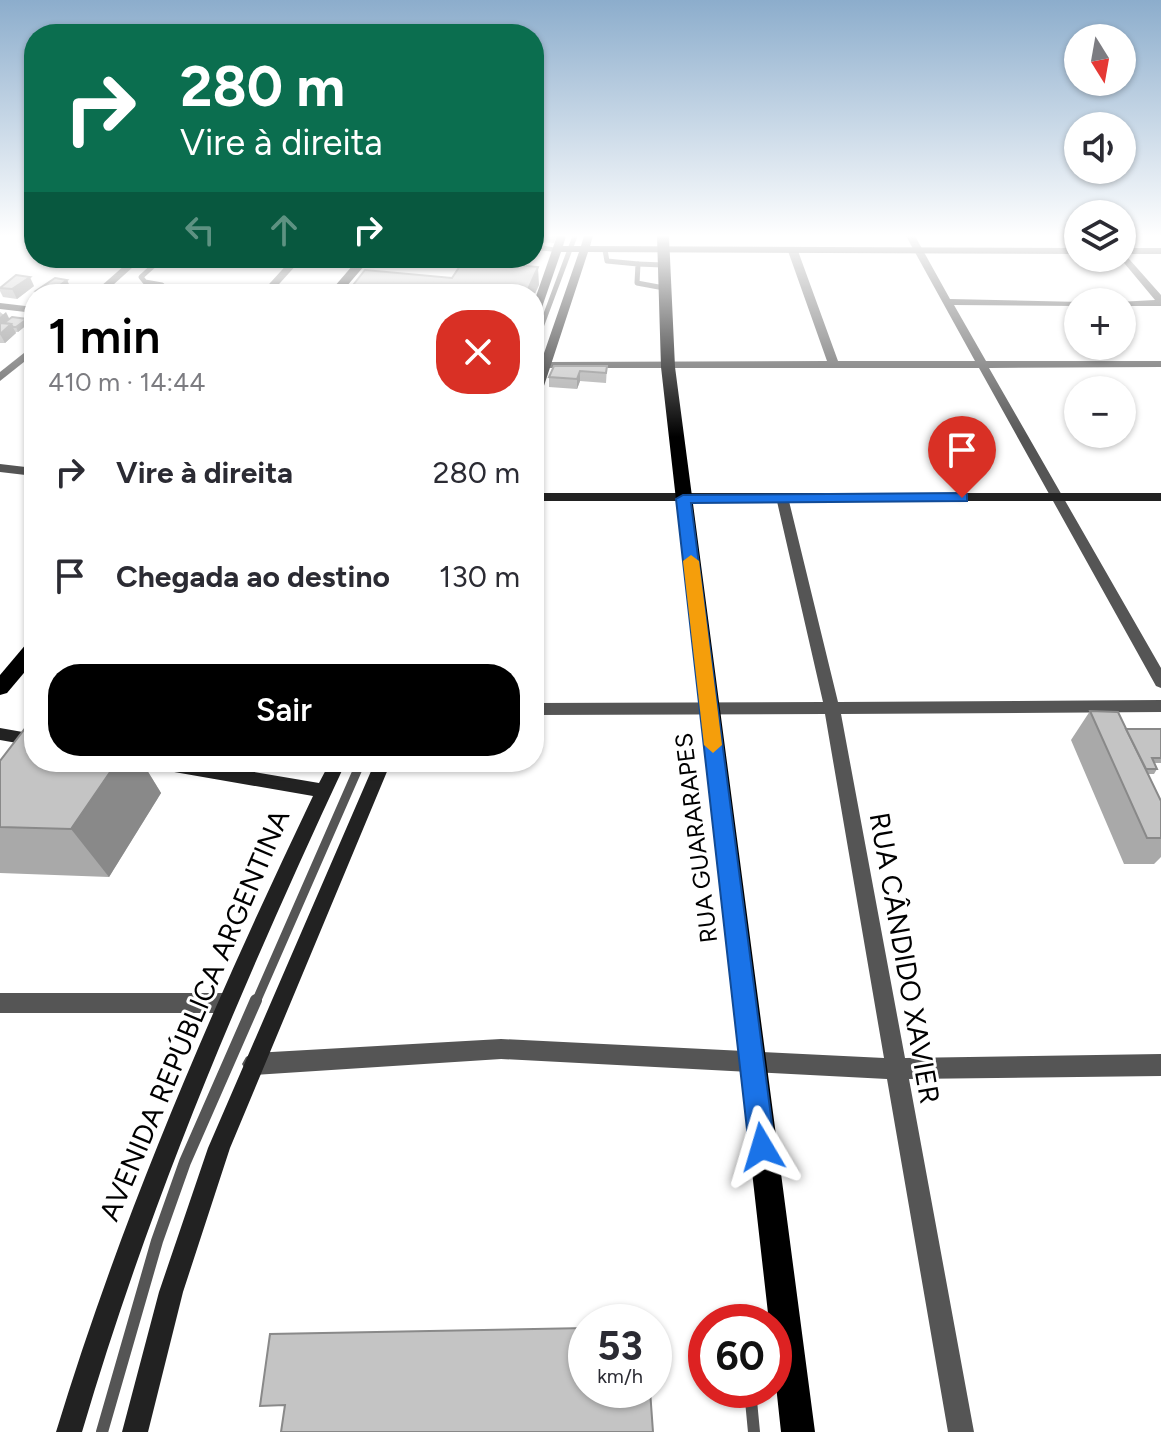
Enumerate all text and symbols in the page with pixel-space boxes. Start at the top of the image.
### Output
north arrow [1064,24,1136,96]
map controls [1064,24,1136,448]
text: 280 m [180,53,345,120]
icon: right [48,56,152,160]
button: sound [1064,112,1136,184]
text: Vire à direita [180,121,383,164]
button: layers [1064,200,1136,272]
icon: left [178,208,222,252]
icon: ahead [262,208,306,252]
icon: right [346,208,390,252]
button: + [1064,288,1136,360]
text: 1 min [48,307,160,365]
button: close [436,310,520,394]
text: 410 m · 14:44 [48,366,205,398]
button: − [1064,376,1136,448]
pin [928,416,996,498]
icon: arrive [940,428,984,472]
icon: right [48,450,92,494]
text: Vire à direita [116,454,293,491]
text: 280 m [433,454,520,491]
icon: arrive [48,554,92,598]
text: Chegada ao destino [116,558,390,595]
text: 130 m [439,558,520,595]
button: Sair [48,664,520,756]
street label: RUA GUARARAPES [669,731,723,945]
street label: AVENIDA REPÚBLICA ARGENTINA [92,804,296,1226]
street label: RUA CÂNDIDO XAVIER [863,810,947,1106]
position arrow [720,1105,804,1189]
speed limit sign: 60 [688,1304,792,1408]
text: 53 [597,1322,643,1370]
text: km/h [597,1364,643,1388]

